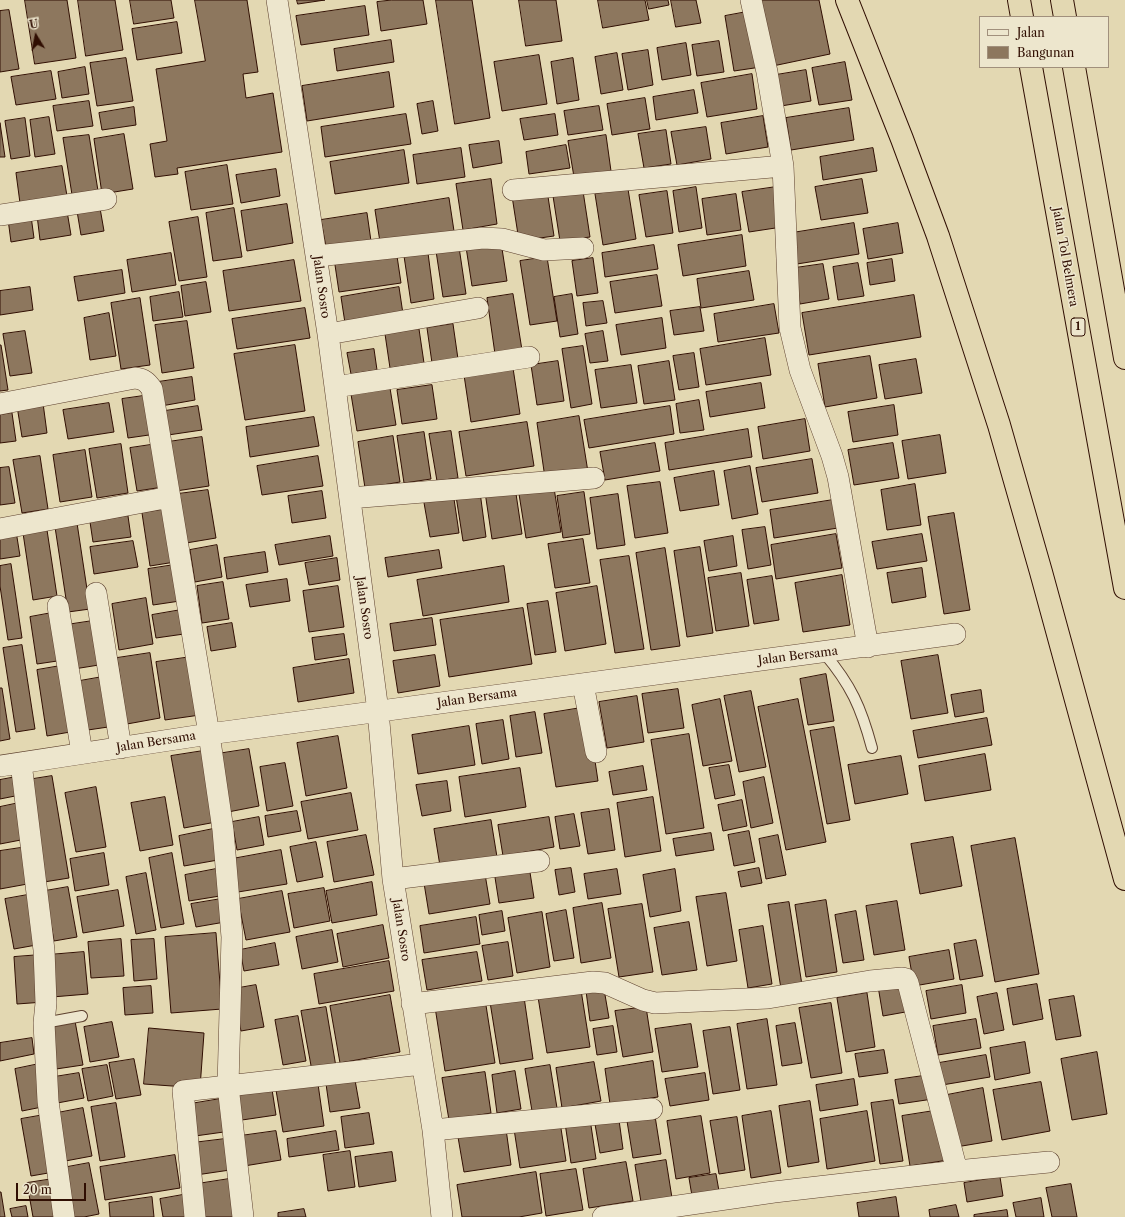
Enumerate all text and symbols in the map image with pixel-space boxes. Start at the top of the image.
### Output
north arrow [16,16,56,56]
legend [979,16,1109,68]
text: U [28,17,40,32]
text: Jalan [1017,25,1045,40]
text: Bangunan [1017,45,1074,60]
street label: Jalan Tol Belmera [1049,206,1081,308]
street label: Jalan Sosro [309,255,333,319]
road number: 1 [1071,318,1085,336]
street label: Jalan Sosro [352,576,376,640]
street label: Jalan Bersama [757,644,839,668]
street label: Jalan Bersama [436,685,518,711]
street label: Jalan Bersama [115,729,197,755]
street label: Jalan Sosro [389,898,413,962]
scale bar [18,1175,88,1201]
text: 20 m [23,1182,52,1197]

